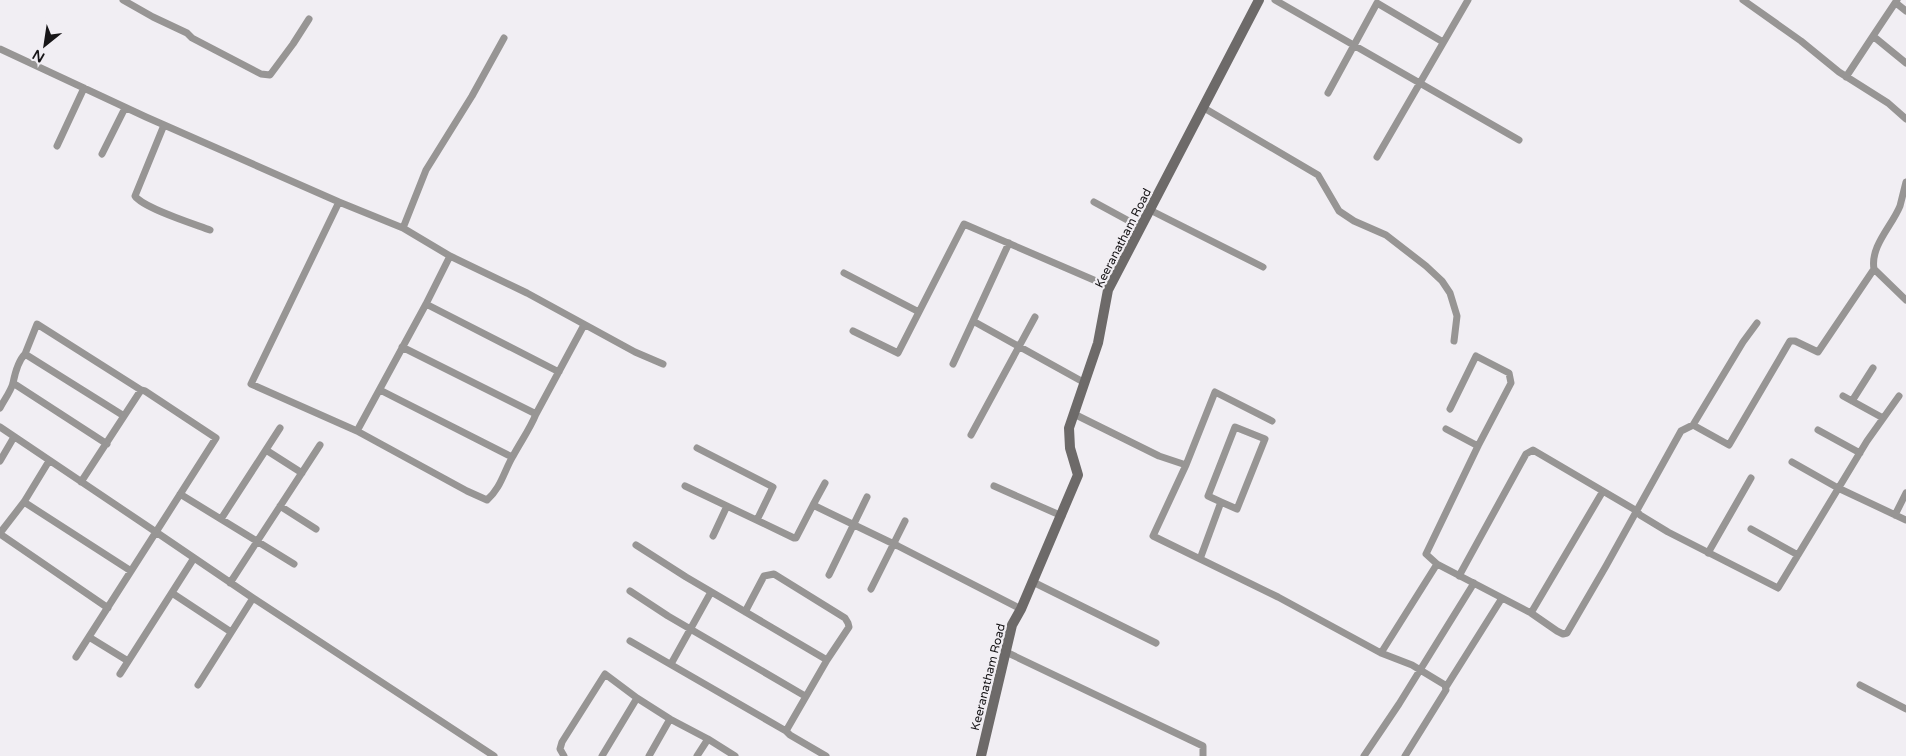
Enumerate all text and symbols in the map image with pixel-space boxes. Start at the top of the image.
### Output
north arrow [20,20,70,70]
text: N [30,46,48,66]
street label: Keeranatham Road [1092,186,1154,290]
street label: Keeranatham Road [968,622,1008,732]

